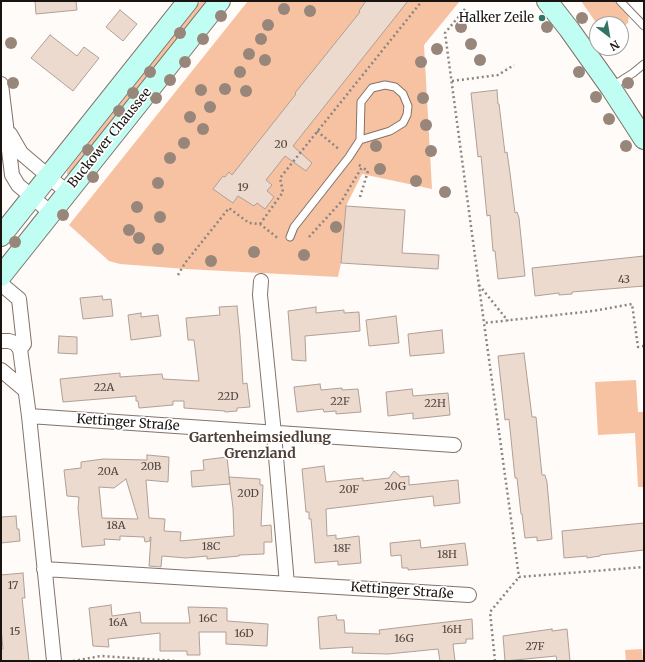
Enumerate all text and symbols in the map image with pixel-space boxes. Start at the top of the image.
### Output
place label: Halker Zeile [459,10,534,26]
marker: Halker Zeile [537,13,547,23]
north arrow [589,16,629,56]
text: N [607,37,622,54]
street label: Buckower Chaussee [65,85,155,191]
house number: 20 [274,138,288,152]
house number: 19 [237,181,249,195]
house number: 43 [618,273,630,287]
house number: 22A [94,381,114,395]
house number: 22D [217,390,239,404]
house number: 22F [330,395,350,409]
house number: 22H [424,397,446,411]
street label: Kettinger Straße [76,412,180,434]
district label: Gartenheimsiedlung Grenzland [189,430,331,462]
house number: 20B [141,460,161,474]
house number: 20A [98,465,118,479]
house number: 20G [384,480,406,494]
house number: 20F [339,483,359,497]
house number: 20D [237,487,259,501]
house number: 18A [107,519,125,533]
house number: 18C [202,540,220,554]
house number: 18F [333,542,351,556]
house number: 18H [437,548,457,562]
house number: 17 [8,579,18,593]
street label: Kettinger Straße [350,580,454,602]
house number: 16C [199,612,217,626]
house number: 16A [109,616,127,630]
house number: 16H [442,623,462,637]
house number: 15 [9,625,21,639]
house number: 16D [234,627,254,641]
house number: 16G [394,632,414,646]
house number: 27F [525,640,545,654]

